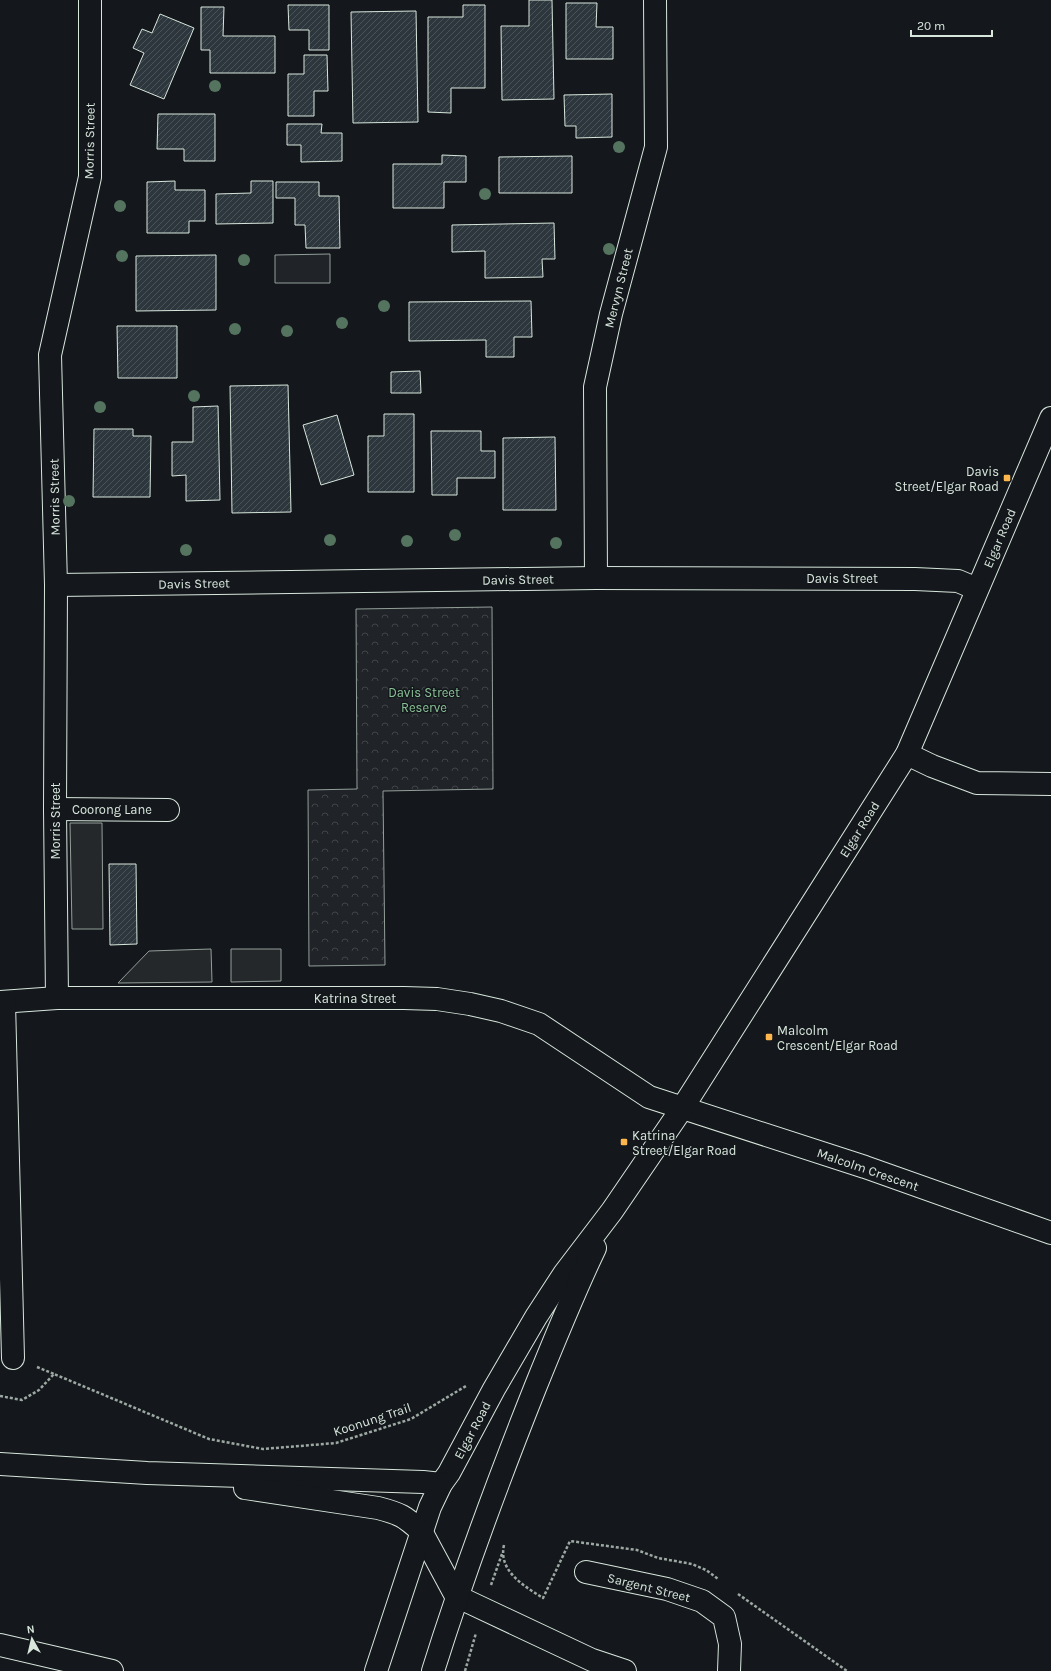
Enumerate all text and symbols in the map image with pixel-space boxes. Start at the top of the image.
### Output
scale bar [911,12,992,38]
text: 20 m [917,19,945,33]
street label: Morris Street [81,102,98,180]
street label: Mervyn Street [601,247,636,330]
street label: Morris Street [46,458,63,536]
place label: Davis Street/Elgar Road [895,464,999,494]
marker: Davis Street/Elgar Road [1002,473,1012,483]
street label: Elgar Road [980,506,1019,570]
street label: Davis Street [482,571,554,588]
street label: Davis Street [806,571,878,586]
street label: Davis Street [158,575,230,592]
park label: Davis Street Reserve [388,685,460,715]
street label: Morris Street [48,782,63,860]
street label: Elgar Road [836,799,883,860]
street label: Coorong Lane [72,802,152,817]
street label: Katrina Street [314,991,396,1006]
place label: Malcolm Crescent/Elgar Road [777,1023,898,1053]
marker: Malcolm Crescent/Elgar Road [764,1032,774,1042]
place label: Katrina Street/Elgar Road [632,1128,736,1158]
marker: Katrina Street/Elgar Road [619,1137,629,1147]
street label: Malcolm Crescent [815,1145,921,1194]
street label: Elgar Road [451,1399,494,1462]
street label: Koonung Trail [331,1400,413,1439]
street label: Sargent Street [606,1570,692,1605]
north arrow [12,1619,52,1659]
text: N [26,1623,35,1637]

